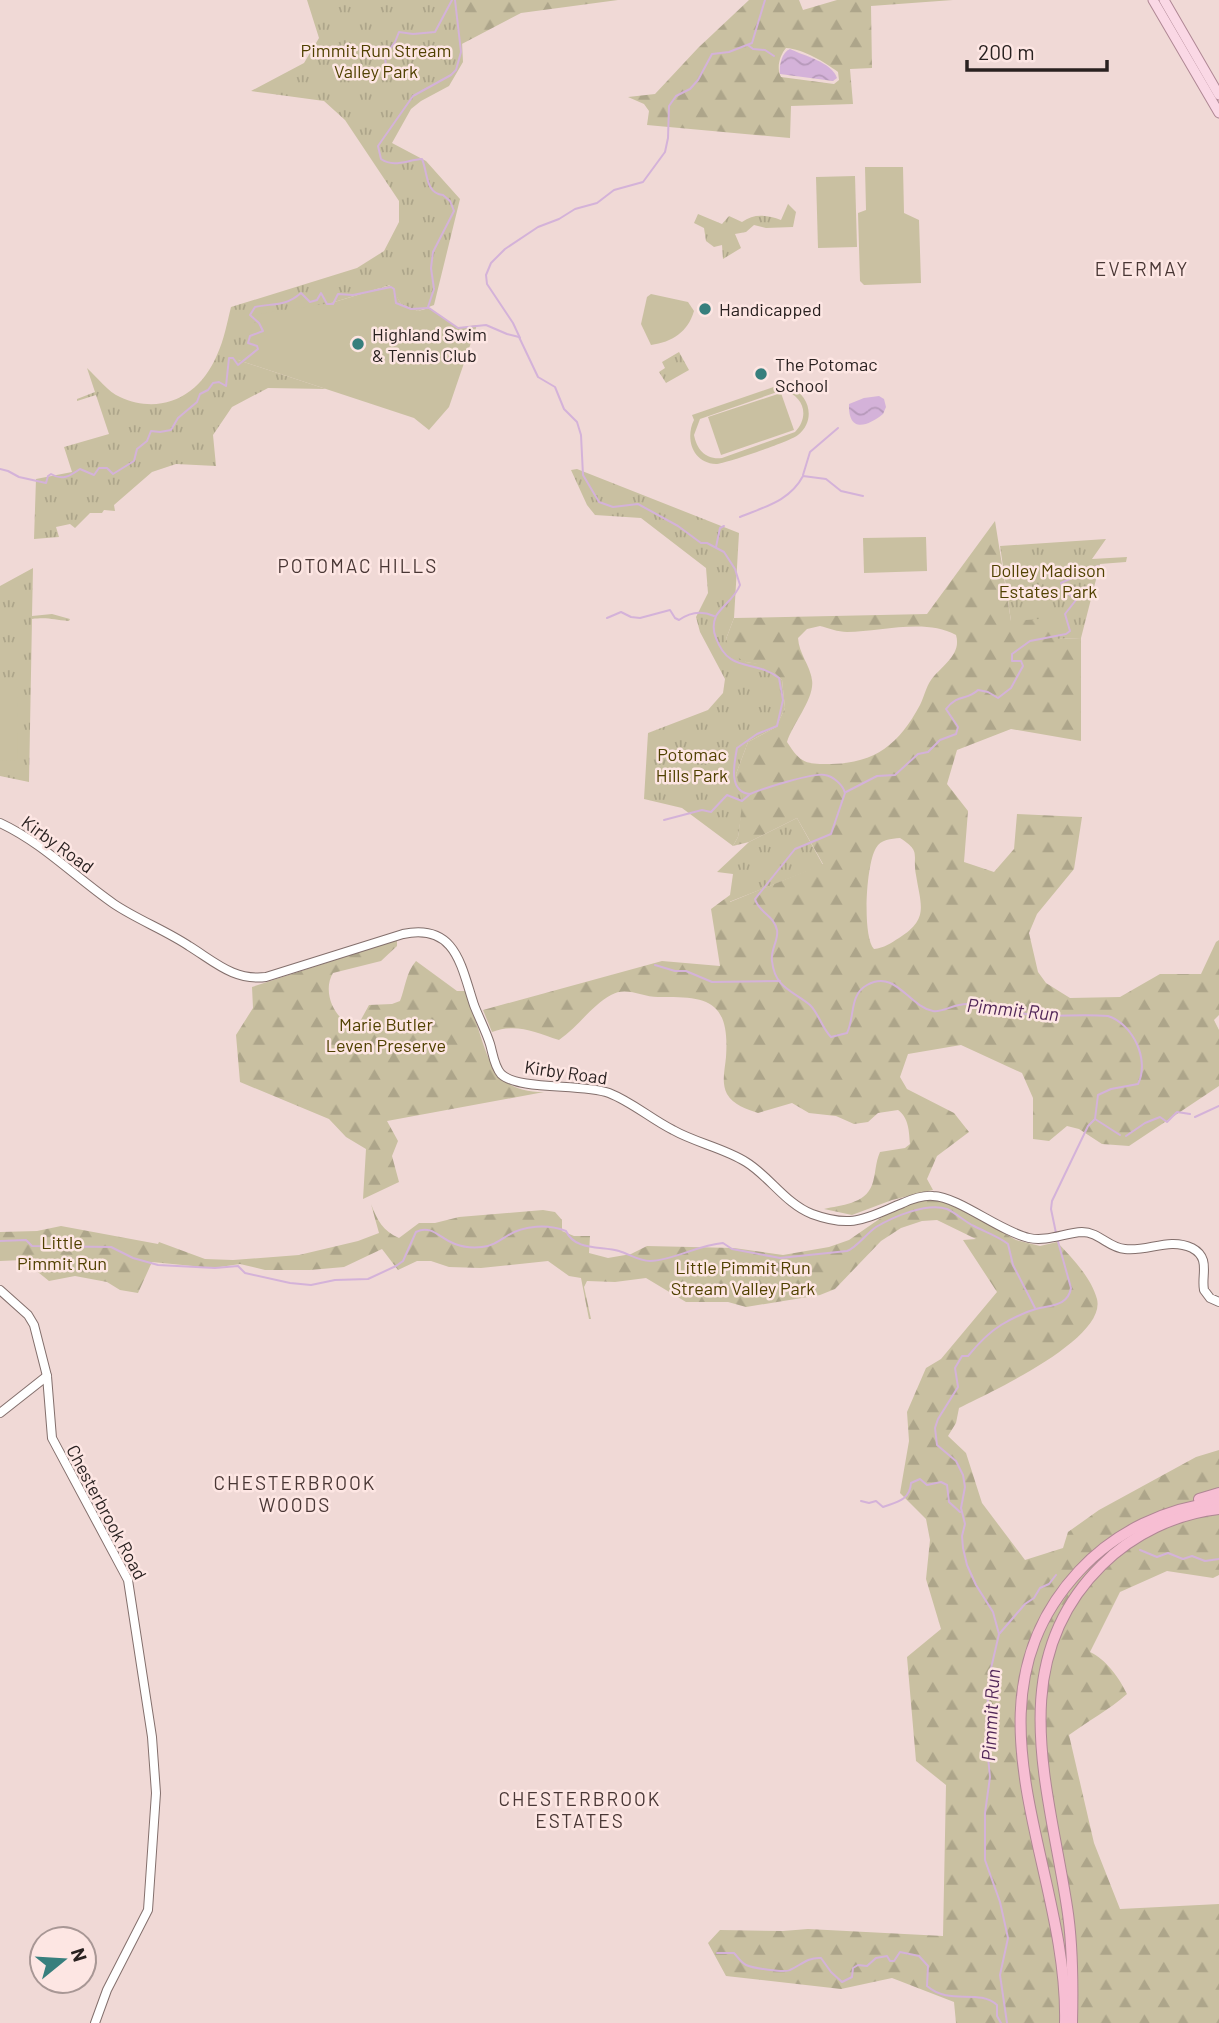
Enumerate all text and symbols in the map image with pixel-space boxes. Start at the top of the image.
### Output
scale bar [967,28,1107,72]
park label: Pimmit Run Stream Valley Park [301,39,451,82]
text: 200 m [978,39,1035,64]
district label: EVERMAY [1095,257,1189,280]
place label: Handicapped [719,298,822,320]
marker: Handicapped [697,301,713,317]
place label: Highland Swim & Tennis Club [372,323,487,366]
marker: Highland Swim & Tennis Club [350,336,366,352]
place label: The Potomac School [775,353,878,396]
marker: The Potomac School [753,366,769,382]
district label: POTOMAC HILLS [278,554,438,577]
park label: Dolley Madison Estates Park [990,559,1106,602]
park label: Potomac Hills Park [656,743,728,786]
street label: Kirby Road [18,811,98,877]
water label: Pimmit Run [966,993,1060,1025]
park label: Marie Butler Leven Preserve [326,1013,446,1056]
street label: Kirby Road [523,1055,609,1089]
park label: Little Pimmit Run [17,1231,107,1274]
park label: Little Pimmit Run Stream Valley Park [671,1256,815,1299]
street label: Chesterbrook Road [62,1441,152,1583]
district label: CHESTERBROOK WOODS [214,1471,376,1516]
water label: Pimmit Run [976,1668,1004,1762]
district label: CHESTERBROOK ESTATES [499,1787,661,1832]
north arrow [28,1925,98,1995]
text: N [67,1945,93,1964]

